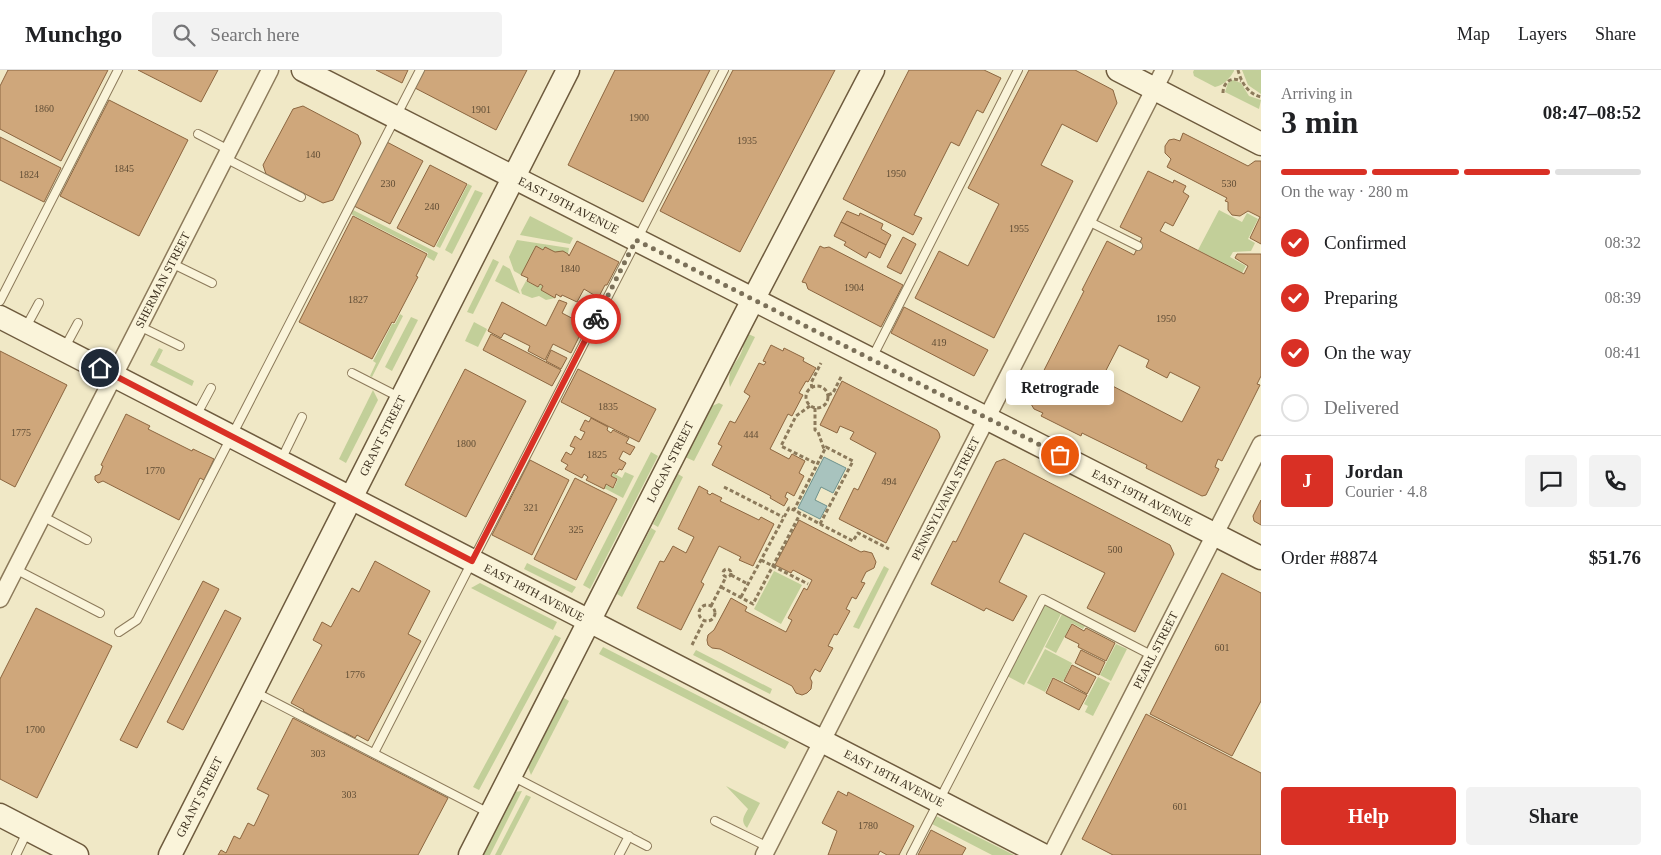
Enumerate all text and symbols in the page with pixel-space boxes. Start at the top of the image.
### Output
search box [152,12,502,57]
text: Munchgo [25,21,122,47]
icon: search [170,21,198,49]
text: Search here [210,24,300,45]
text: Map [1457,24,1490,44]
text: Layers [1518,24,1567,44]
text: Share [1595,24,1636,44]
text: Arriving in [1281,85,1353,102]
text: 08:47–08:52 [1543,102,1641,123]
house number: 1860 [34,103,54,114]
house number: 1901 [471,104,491,115]
text: 3 min [1281,104,1358,140]
house number: 1900 [629,112,649,123]
house number: 1935 [737,135,757,146]
house number: 140 [306,149,321,160]
house number: 1845 [114,163,134,174]
house number: 1950 [886,168,906,179]
house number: 1824 [19,169,39,180]
street label: EAST 19TH AVENUE [516,174,621,237]
house number: 230 [381,178,396,189]
house number: 530 [1222,178,1237,189]
text: On the way · 280 m [1281,183,1409,200]
house number: 240 [425,201,440,212]
house number: 1955 [1009,223,1029,234]
street label: SHERMAN STREET [132,229,193,330]
icon: check [1281,229,1309,257]
text: Confirmed [1324,232,1406,253]
text: 08:32 [1605,234,1641,251]
house number: 1840 [560,263,580,274]
house number: 1904 [844,282,864,293]
icon: check [1281,284,1309,312]
text: Preparing [1324,287,1398,308]
text: 08:39 [1605,289,1641,306]
house number: 1827 [348,294,368,305]
courier [571,294,621,344]
icon: bike [582,305,610,333]
house number: 1950 [1156,313,1176,324]
house number: 419 [932,337,947,348]
icon: check [1281,339,1309,367]
text: On the way [1324,342,1412,363]
text: 08:41 [1605,344,1641,361]
pin [79,347,121,389]
icon: home [86,354,114,382]
callout: Retrograde [1006,370,1114,405]
text: Retrograde [1021,379,1099,396]
street label: GRANT STREET [356,393,409,478]
text: Delivered [1324,397,1399,418]
house number: 1835 [598,401,618,412]
street label: LOGAN STREET [644,419,697,505]
house number: 1775 [11,427,31,438]
house number: 444 [744,429,759,440]
street label: PENNSYLVANIA STREET [908,434,983,563]
pin [1039,434,1081,476]
house number: 1800 [456,438,476,449]
icon: bag [1046,441,1074,469]
house number: 1825 [587,449,607,460]
button: chat [1525,455,1577,507]
button: phone [1589,455,1641,507]
text: Jordan [1345,461,1403,482]
house number: 1770 [145,465,165,476]
street label: EAST 19TH AVENUE [1090,466,1195,529]
text: J [1302,470,1312,491]
house number: 494 [882,476,897,487]
text: Courier · 4.8 [1345,483,1427,500]
house number: 321 [524,502,539,513]
house number: 325 [569,524,584,535]
house number: 500 [1108,544,1123,555]
text: Order #8874 [1281,547,1378,568]
text: $51.76 [1589,547,1641,568]
street label: EAST 18TH AVENUE [482,561,587,624]
street label: PEARL STREET [1130,609,1181,691]
house number: 601 [1215,642,1230,653]
house number: 1776 [345,669,365,680]
house number: 1700 [25,724,45,735]
street label: EAST 18TH AVENUE [842,747,947,810]
house number: 303 [311,748,326,759]
street label: GRANT STREET [173,754,226,840]
button: Help [1281,787,1456,845]
button: Share [1466,787,1641,845]
house number: 303 [342,789,357,800]
house number: 601 [1173,801,1188,812]
house number: 1780 [858,820,878,831]

